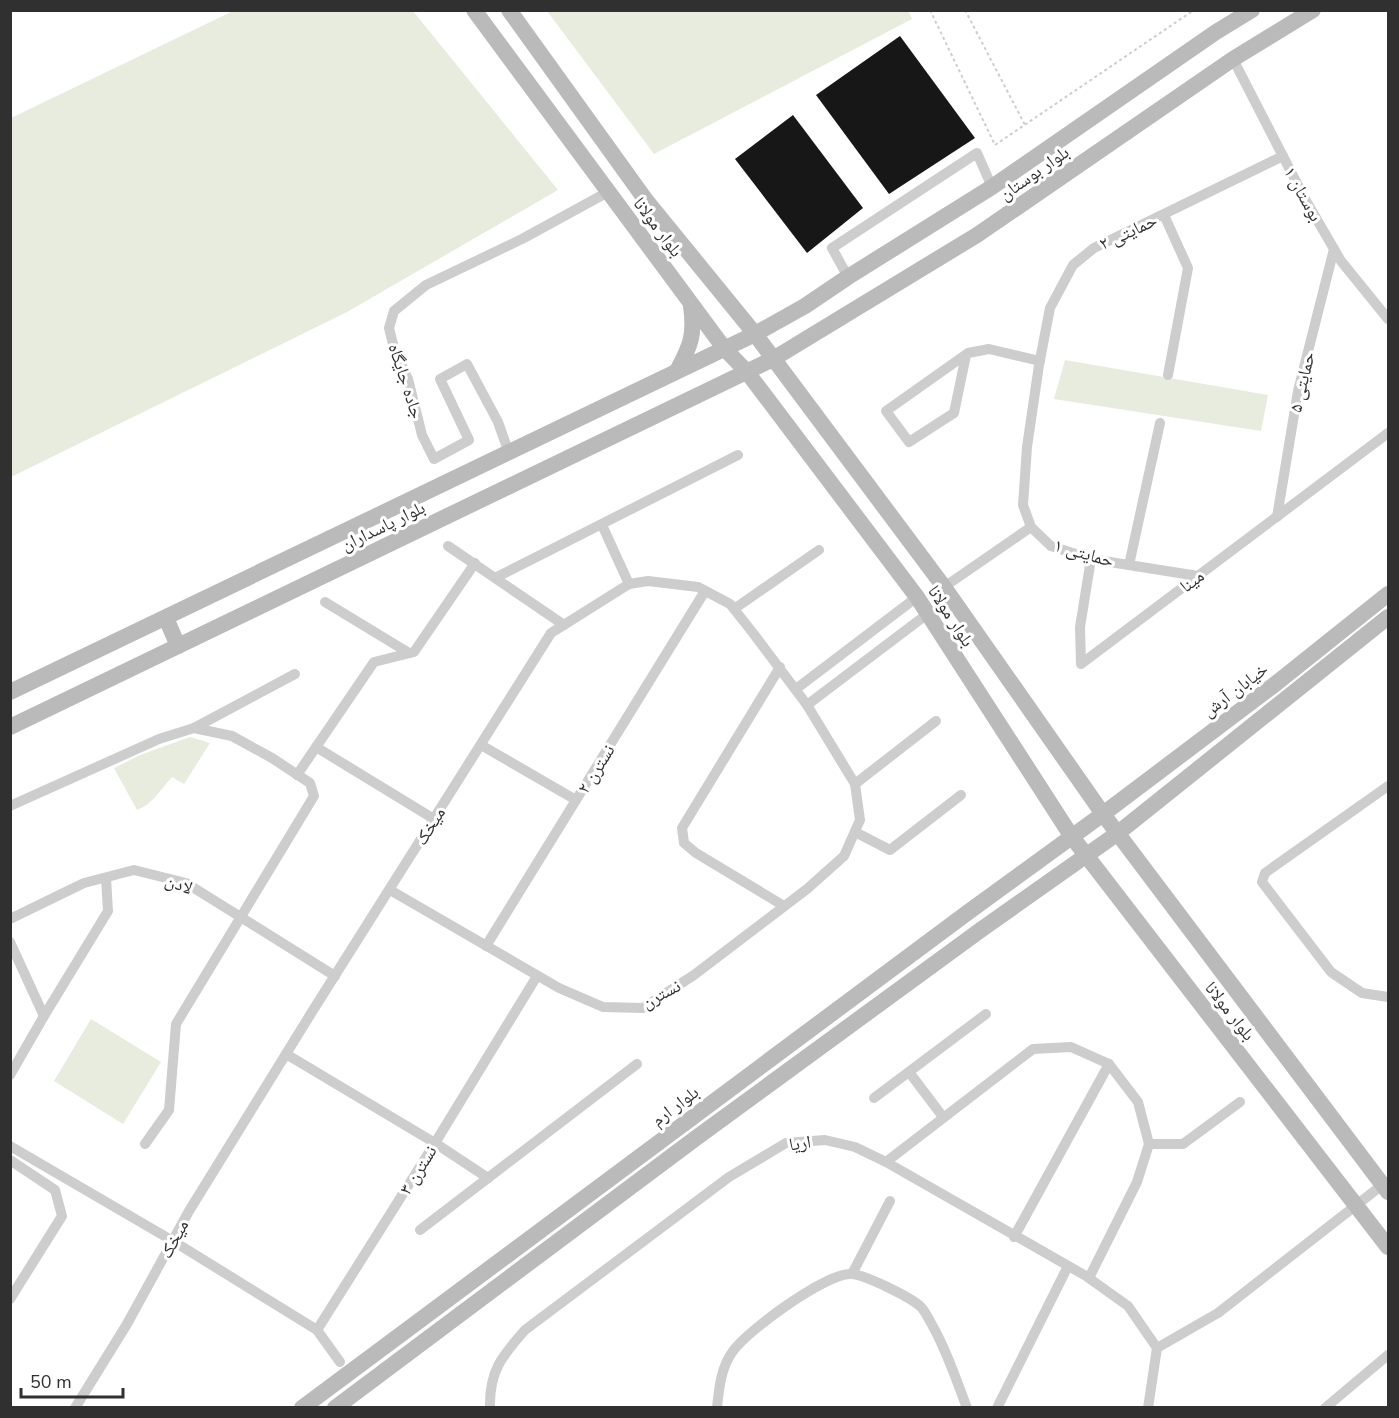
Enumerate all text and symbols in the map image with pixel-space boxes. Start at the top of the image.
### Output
street label: بلوار بوستان [994,140,1074,206]
street label: بوستان ۱ [1278,162,1328,226]
street label: بلوار مولانا [628,192,688,262]
street label: حمایتی ۲ [1095,208,1161,256]
street label: جاده جایگاه [383,340,429,422]
street label: حمایتی ۵ [1283,349,1321,415]
street label: بلوار پاسداران [337,495,429,557]
street label: حمایتی ۱ [1051,533,1117,573]
street label: مینا [1175,564,1209,598]
street label: بلوار مولانا [922,580,980,652]
street label: خیابان آرش [1197,657,1273,723]
street label: نسترن ۲ [572,740,620,798]
street label: میخک [409,802,451,850]
street label: لادن [162,868,196,900]
street label: نسترن [637,974,685,1014]
street label: بلوار مولانا [1199,976,1261,1046]
street label: بلوار ارم [646,1080,704,1132]
street label: اریا [787,1129,813,1157]
street label: نسترن ۳ [394,1141,442,1199]
street label: میخک [154,1215,194,1263]
scale bar [21,1361,123,1399]
text: 50 m [30,1370,72,1394]

